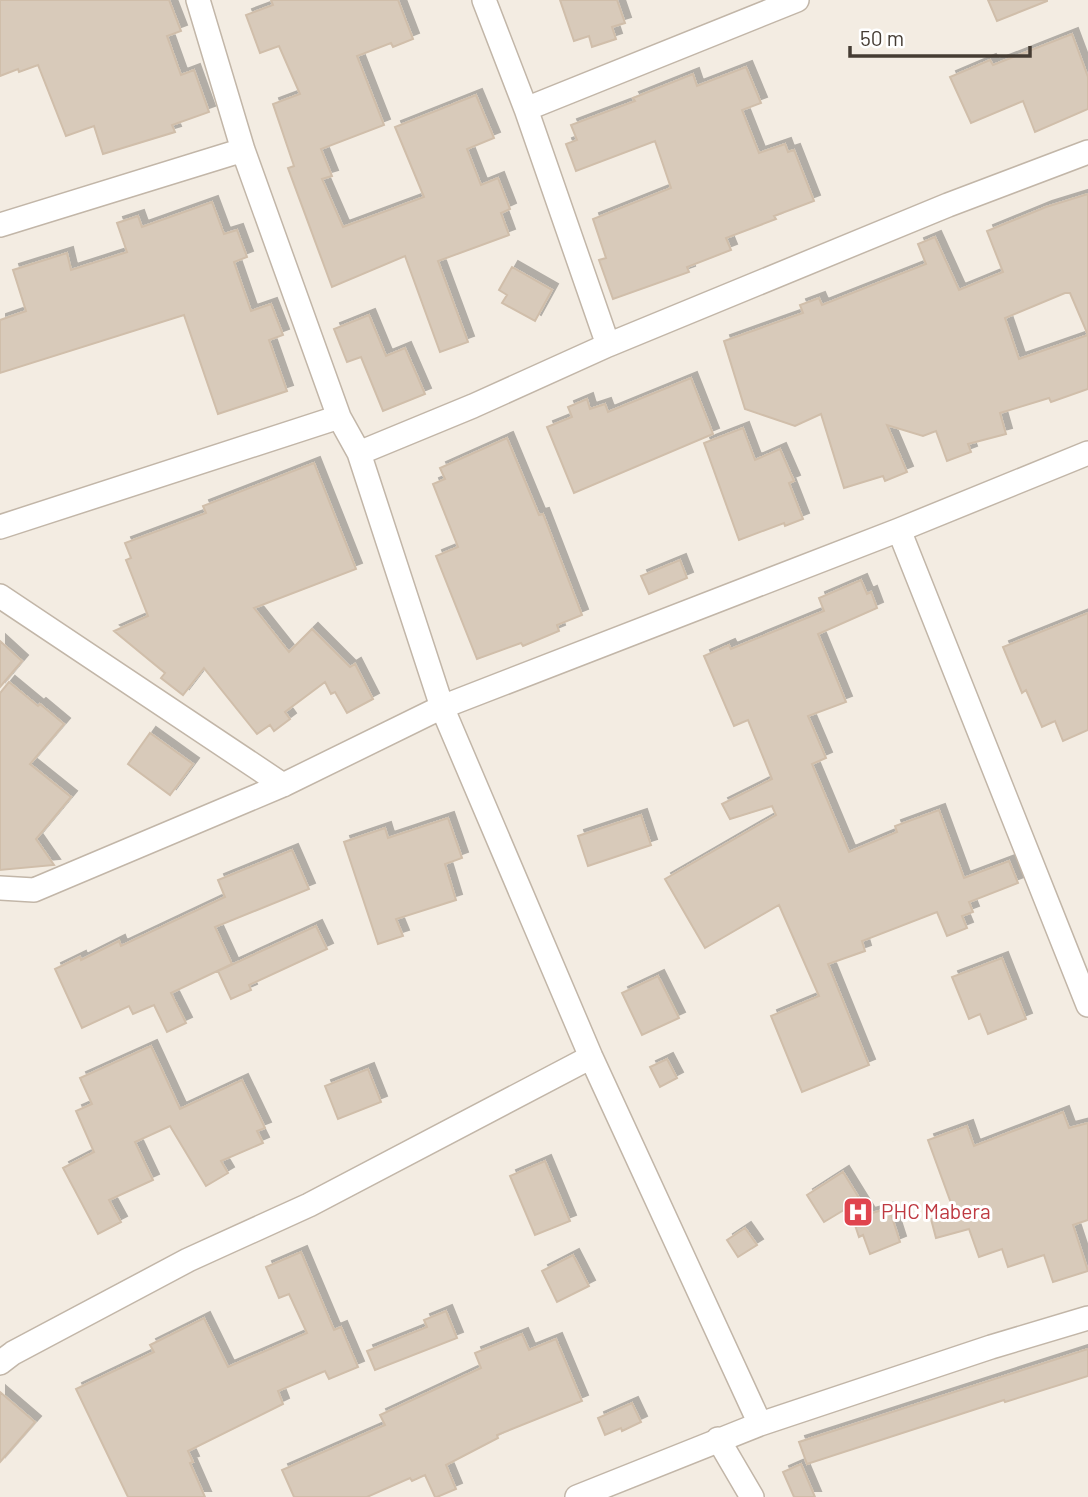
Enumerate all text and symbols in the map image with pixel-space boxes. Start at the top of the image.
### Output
scale bar [850,14,1030,58]
text: 50 m [860,25,904,50]
hospital icon: PHC Mabera [841,1195,875,1229]
place label: PHC Mabera [881,1198,991,1223]

